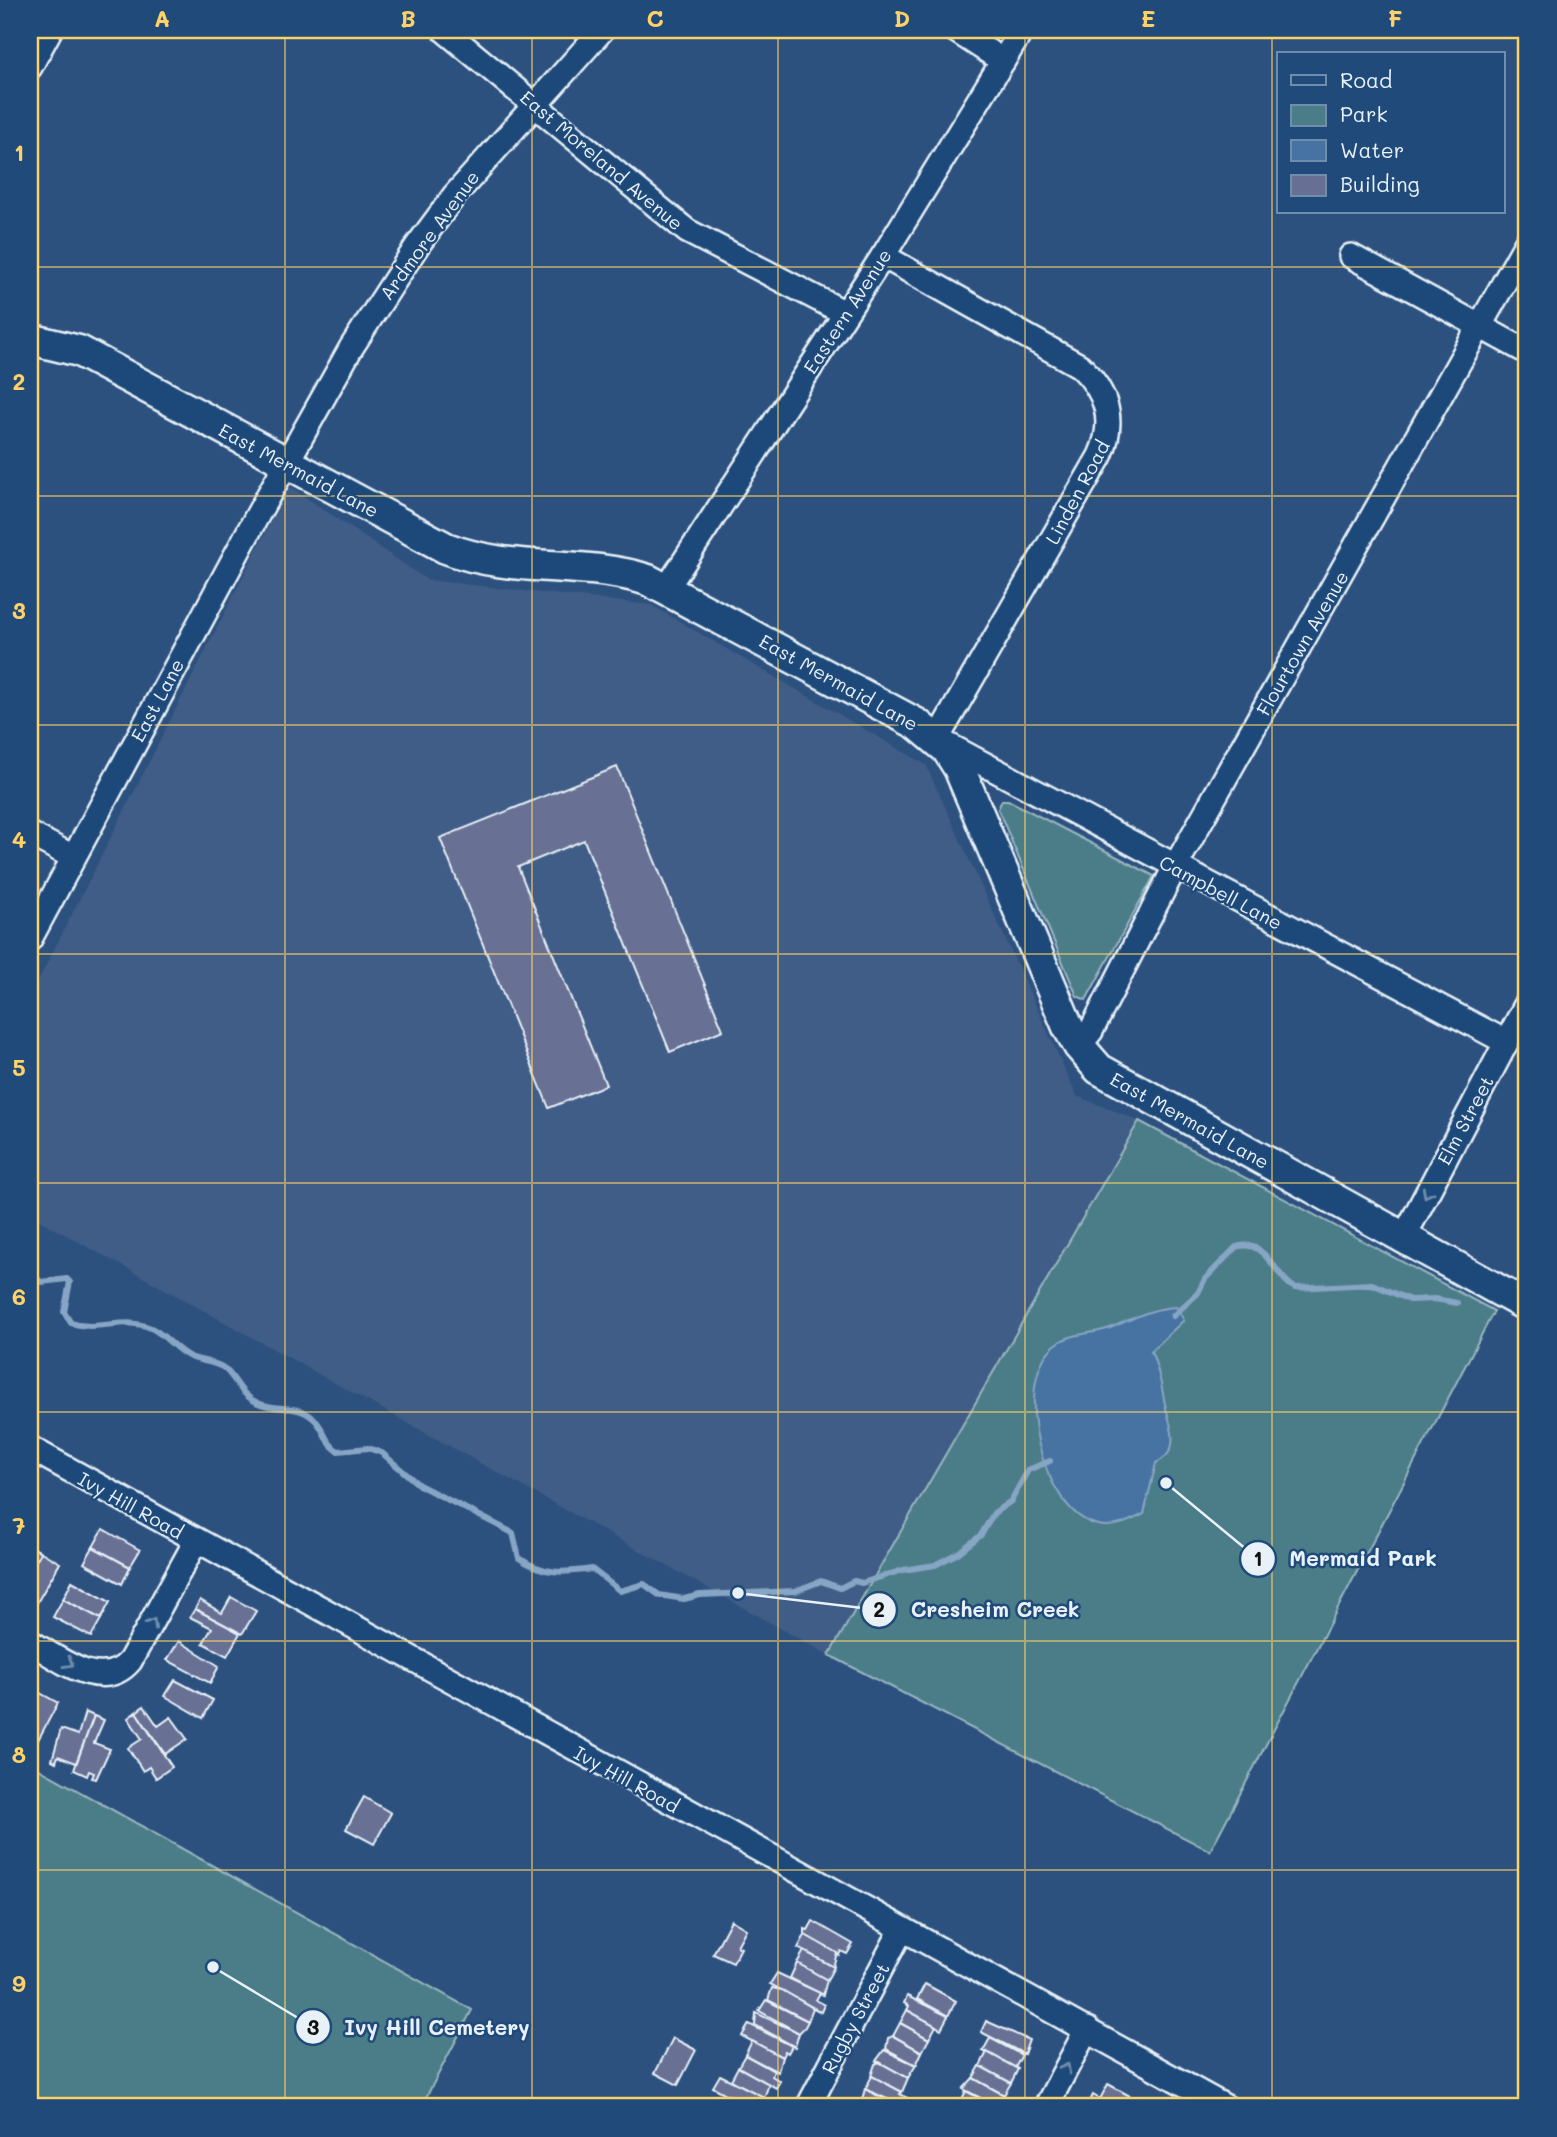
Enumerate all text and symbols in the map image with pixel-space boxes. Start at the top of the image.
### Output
text: A [154,3,170,33]
text: B [400,3,416,33]
text: C [646,3,664,33]
text: D [894,3,910,33]
text: E [1141,3,1155,33]
text: F [1388,3,1402,33]
legend [1277,52,1504,214]
text: Road [1340,66,1392,93]
street label: East Moreland Avenue [515,85,689,235]
text: Park [1340,100,1388,127]
text: Water [1340,136,1404,163]
text: 1 [14,137,24,167]
street label: Ardmore Avenue [374,165,484,305]
text: Building [1340,170,1420,197]
street label: Eastern Avenue [797,244,897,378]
text: 2 [13,366,25,396]
street label: East Mermaid Lane [215,417,383,523]
street label: Linden Road [1039,436,1115,548]
street label: Flourtown Avenue [1250,566,1354,720]
text: 3 [12,595,26,625]
street label: East Mermaid Lane [755,628,923,736]
street label: East Lane [125,654,189,746]
text: 4 [12,824,26,854]
street label: Campbell Lane [1155,849,1287,935]
text: 5 [12,1052,26,1082]
street label: East Mermaid Lane [1106,1066,1274,1174]
street label: Elm Street [1431,1071,1499,1169]
one-way arrow [1422,1186,1435,1198]
text: 6 [12,1281,26,1311]
street label: Ivy Hill Road [74,1466,188,1544]
text: 7 [13,1510,26,1540]
callout: Mermaid Park [1240,1538,1450,1580]
text: 1 [1253,1544,1263,1571]
text: Mermaid Park [1289,1544,1437,1571]
callout: Cresheim Creek [862,1589,1093,1631]
text: 2 [873,1595,885,1622]
text: Cresheim Creek [911,1595,1079,1622]
one-way arrow [144,1617,157,1630]
one-way arrow [62,1655,74,1668]
text: 8 [12,1739,26,1769]
street label: Ivy Hill Road [570,1740,684,1818]
street label: Rugby Street [815,1958,895,2078]
text: 9 [12,1968,26,1998]
callout: Ivy Hill Cemetery [295,2006,544,2048]
text: 3 [307,2013,319,2040]
text: Ivy Hill Cemetery [344,2013,530,2041]
one-way arrow [1058,2063,1072,2075]

